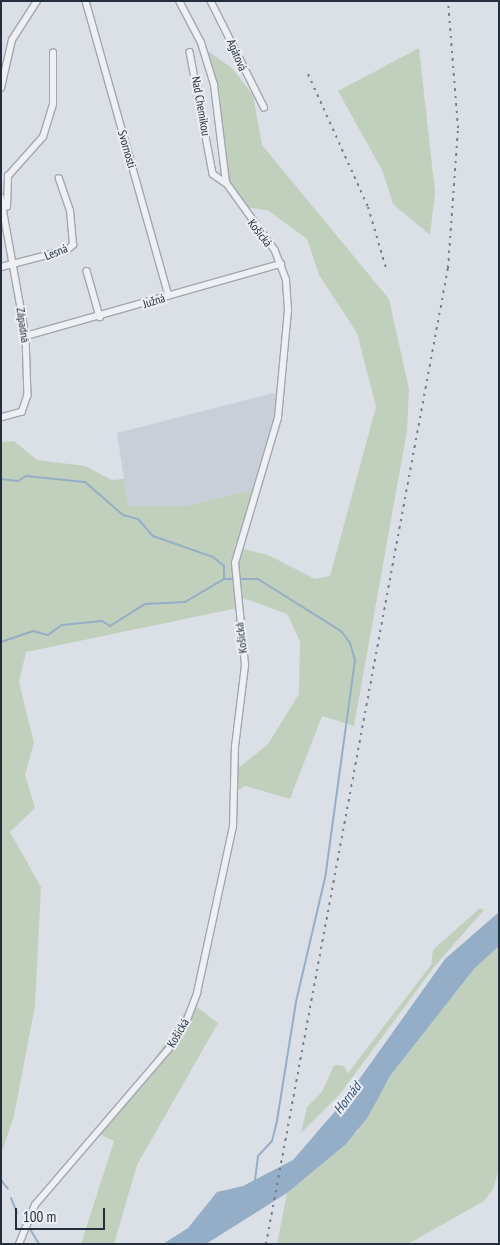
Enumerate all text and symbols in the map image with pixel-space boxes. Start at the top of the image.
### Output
street label: Agátová [224,37,250,73]
street label: Nad Chemikou [189,75,213,137]
street label: Svornosti [115,128,139,170]
street label: Košická [245,216,275,250]
street label: Lesná [42,241,70,263]
street label: Južná [141,291,167,311]
street label: Západná [13,306,33,344]
street label: Košická [232,622,250,654]
street label: Košická [164,1016,192,1050]
water label: Hornád [330,1079,364,1117]
scale bar [18,1198,108,1230]
text: 100 m [23,1207,56,1226]

